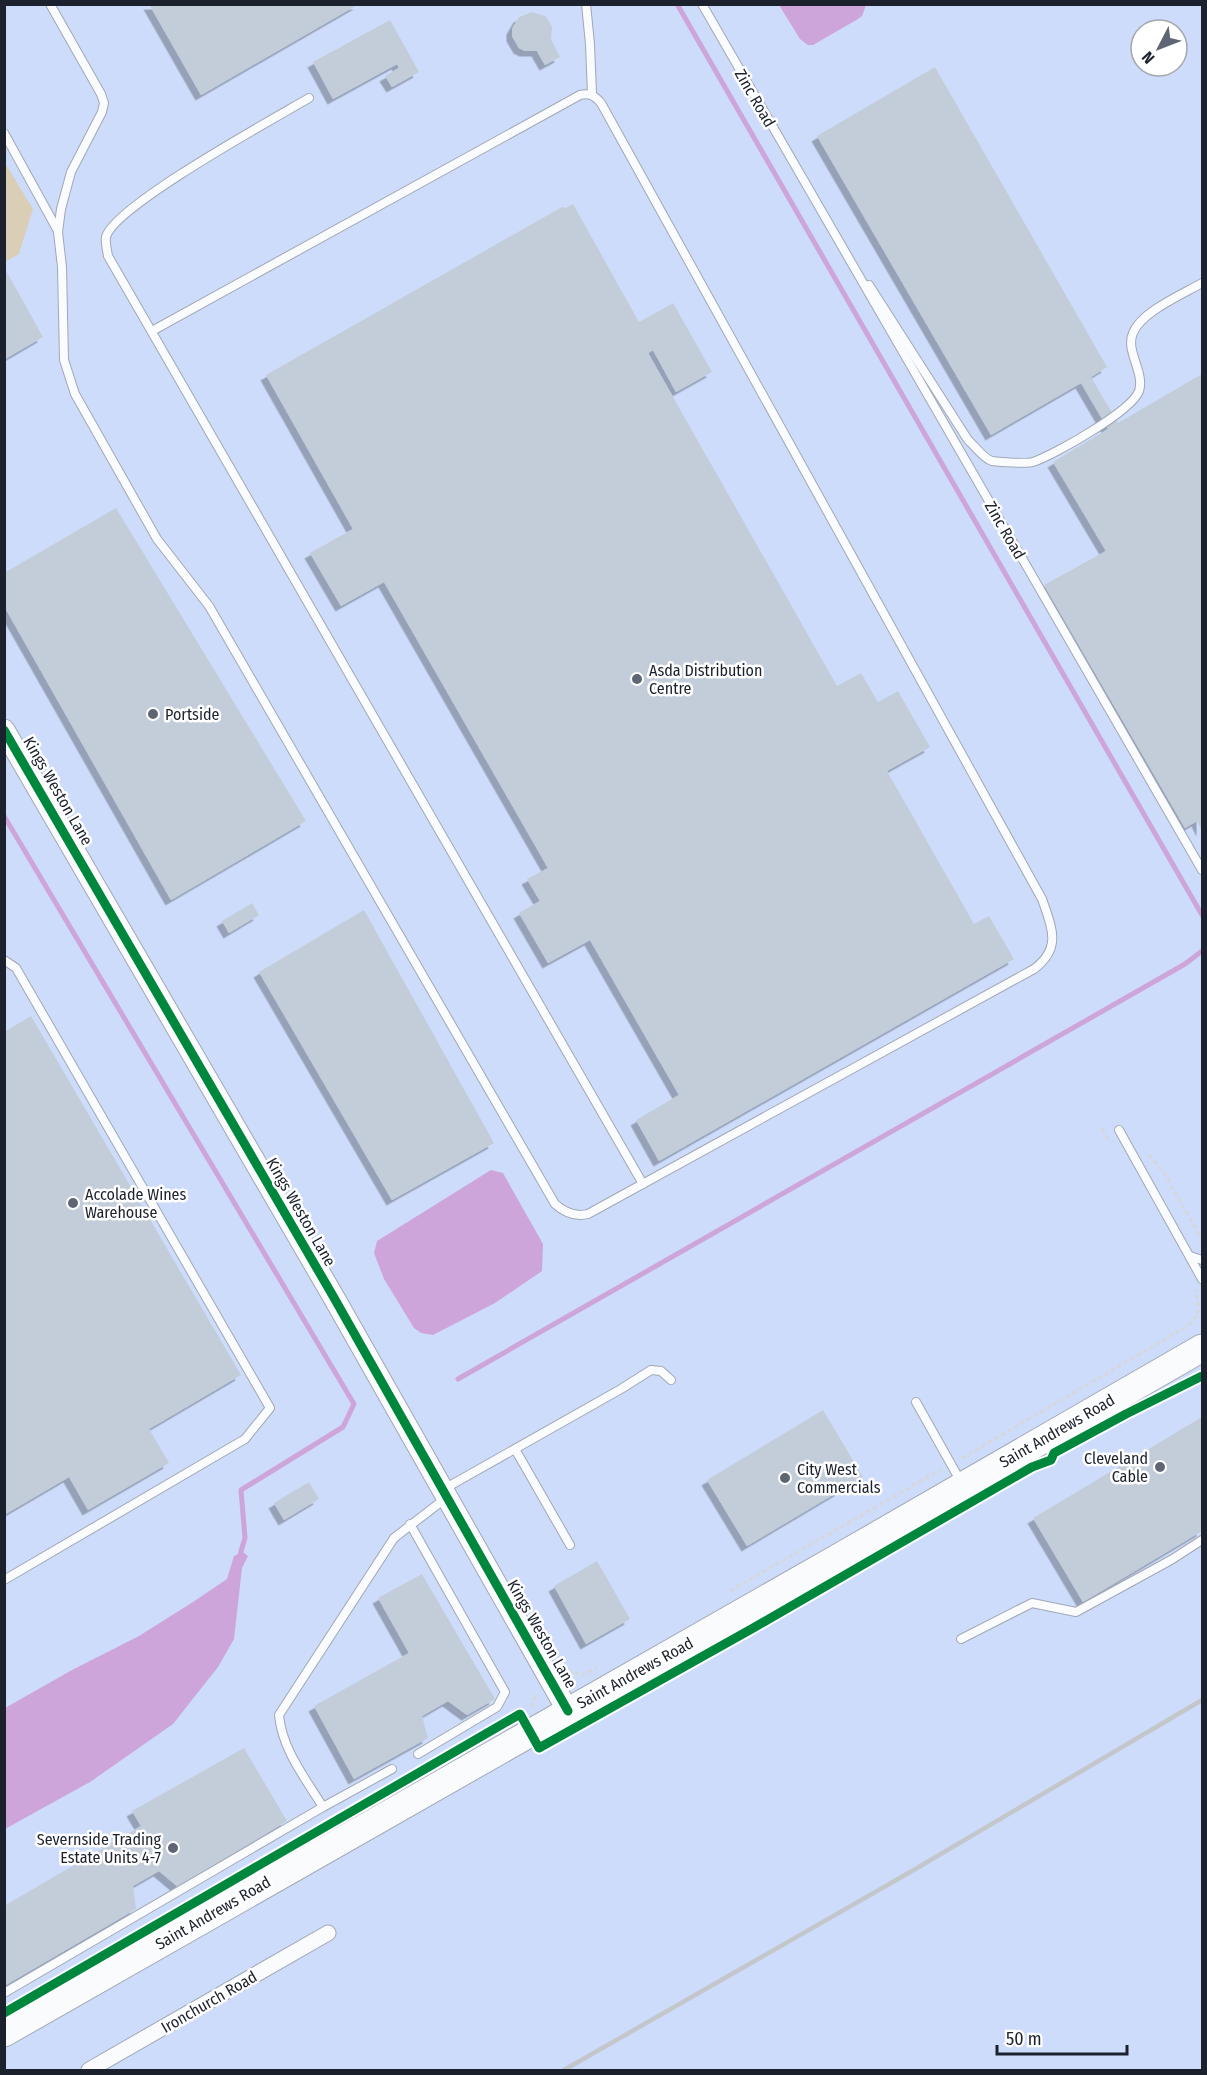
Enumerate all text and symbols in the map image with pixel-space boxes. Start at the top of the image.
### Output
north arrow [1129,18,1189,78]
text: N [1138,48,1158,68]
street label: Zinc Road [731,66,779,130]
street label: Zinc Road [981,498,1029,562]
place label: Asda Distribution Centre [649,661,762,698]
marker: Asda Distribution Centre [630,672,644,686]
place label: Portside [165,705,220,724]
marker: Portside [146,707,160,721]
street label: Kings Weston Lane [19,733,97,849]
street label: Kings Weston Lane [262,1154,340,1270]
place label: Accolade Wines Warehouse [85,1185,186,1222]
marker: Accolade Wines Warehouse [66,1196,80,1210]
street label: Saint Andrews Road [996,1390,1118,1472]
place label: Cleveland Cable [1084,1449,1148,1486]
place label: City West Commercials [797,1460,881,1497]
marker: Cleveland Cable [1153,1460,1167,1474]
marker: City West Commercials [778,1471,792,1485]
street label: Kings Weston Lane [503,1576,581,1692]
street label: Saint Andrews Road [574,1633,696,1713]
place label: Severnside Trading Estate Units 4-7 [37,1830,162,1867]
marker: Severnside Trading Estate Units 4-7 [166,1841,180,1855]
street label: Saint Andrews Road [152,1872,274,1954]
street label: Ironchurch Road [158,1967,260,2037]
scale bar [997,2018,1128,2056]
text: 50 m [1006,2028,1042,2050]

